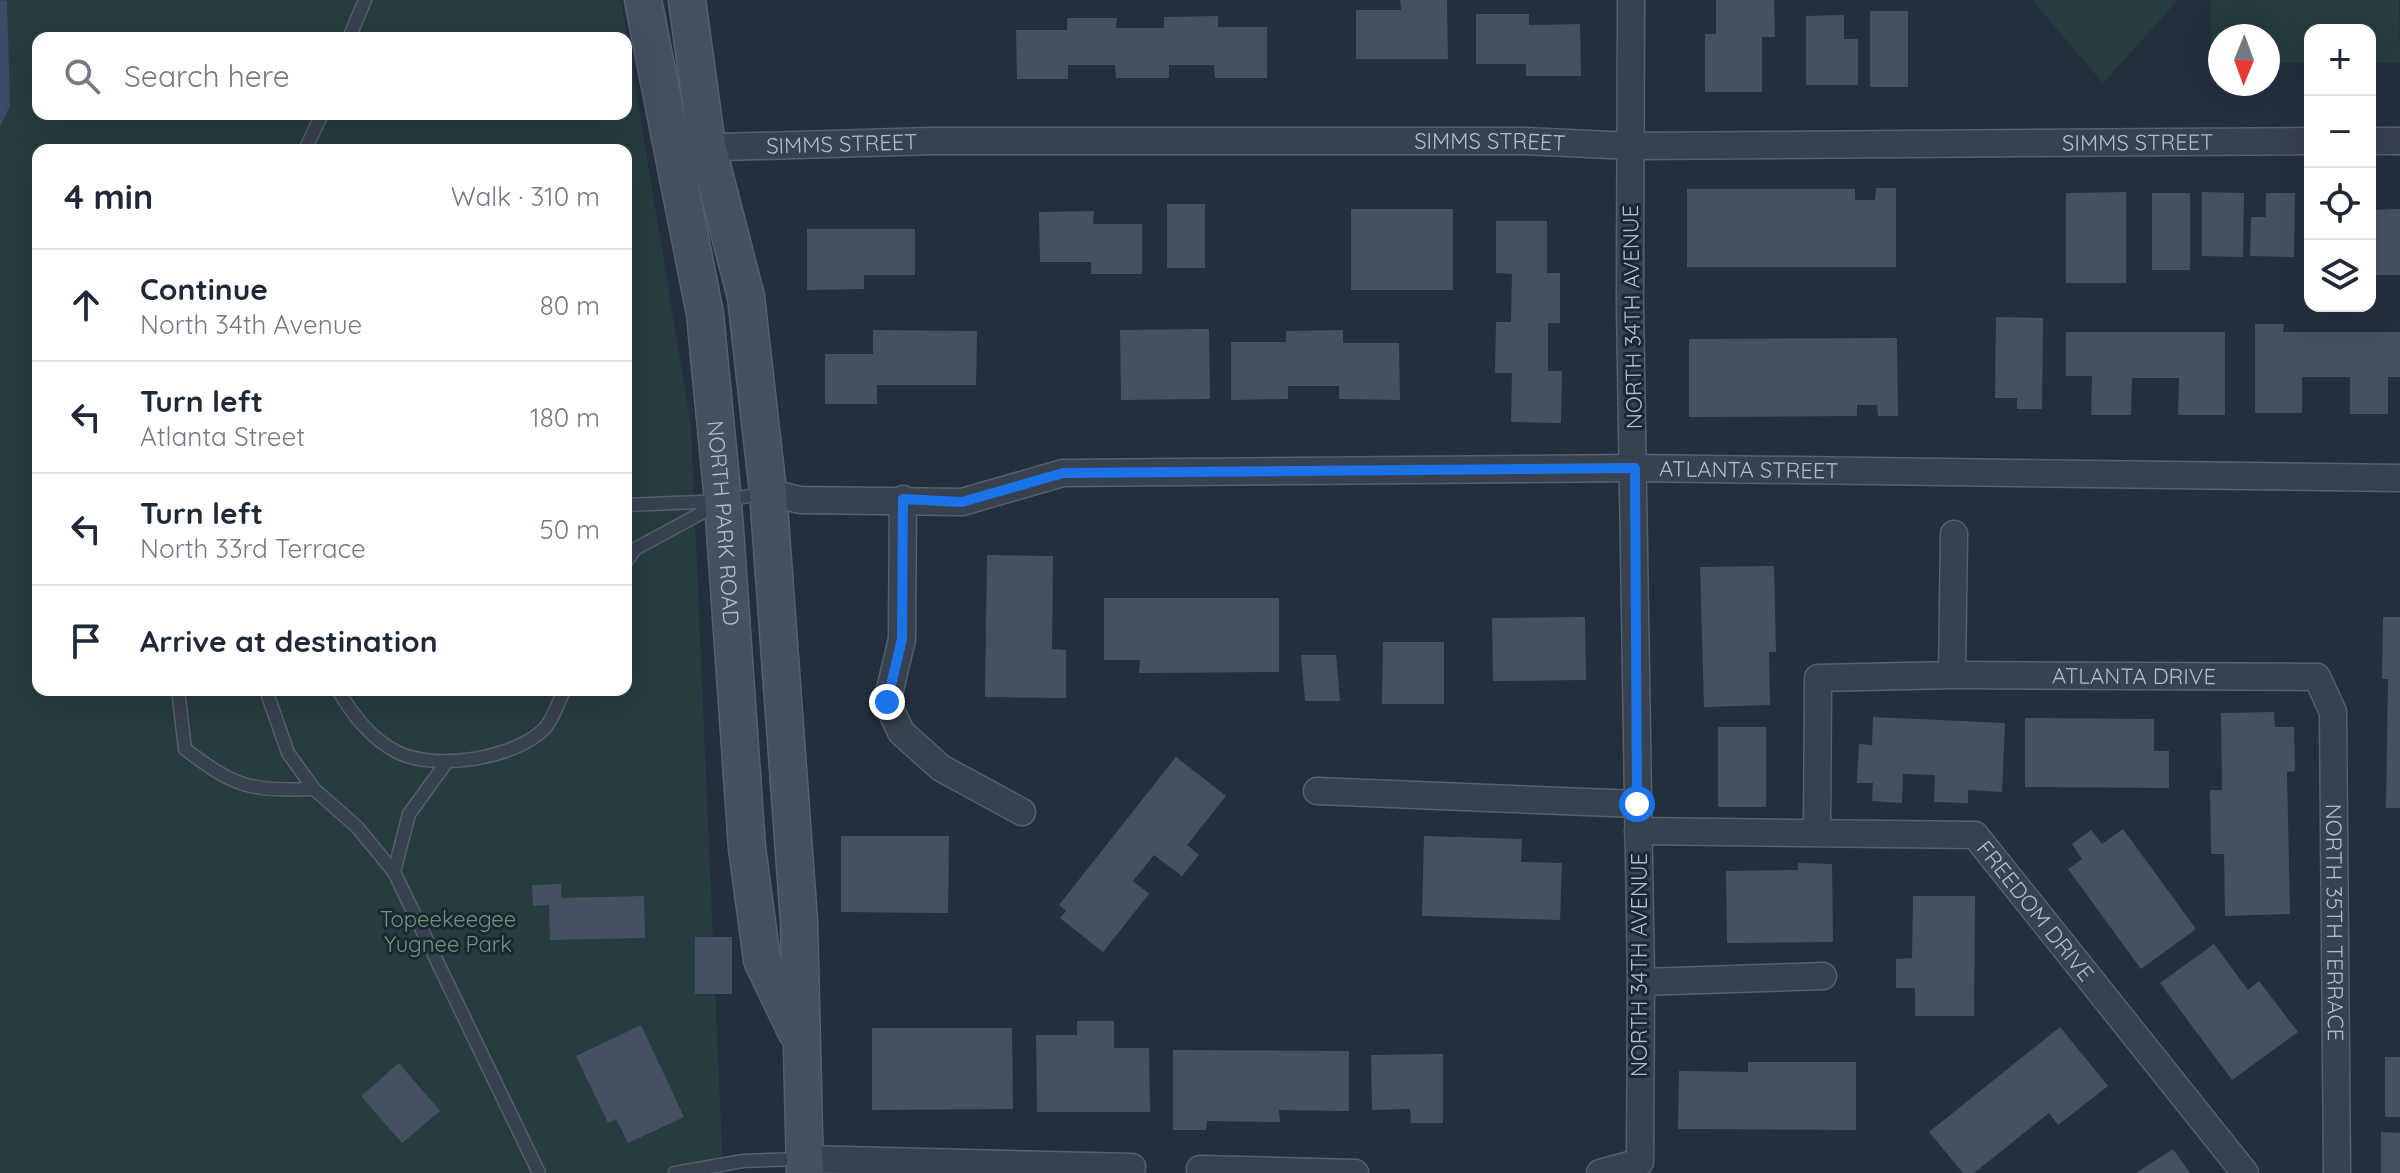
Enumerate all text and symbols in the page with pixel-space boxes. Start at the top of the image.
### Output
north arrow [2208,24,2280,96]
map controls [2304,24,2376,312]
button: + [2304,24,2376,96]
search box [32,32,632,120]
icon: search [60,54,104,98]
text: Search here [124,57,290,95]
button: − [2304,96,2376,168]
street label: SIMMS STREET [766,127,918,160]
street label: SIMMS STREET [1414,127,1566,157]
street label: SIMMS STREET [2062,128,2214,157]
button: locate [2304,168,2376,240]
text: 4 min [64,175,153,218]
text: Walk · 310 m [451,180,600,213]
street label: NORTH 34TH AVENUE [1616,205,1648,429]
button: layers [2304,240,2376,312]
text: Continue [140,270,268,308]
icon: ahead [64,283,108,327]
text: 80 m [540,289,600,322]
text: North 34th Avenue [140,308,362,341]
text: Turn left [140,382,263,420]
icon: left [64,395,108,439]
text: 180 m [530,401,600,434]
street label: NORTH PARK ROAD [701,419,746,627]
text: Atlanta Street [140,420,305,453]
street label: ATLANTA STREET [1659,454,1839,485]
text: Turn left [140,494,263,532]
icon: left [64,507,108,551]
text: 50 m [540,513,600,546]
text: North 33rd Terrace [140,532,366,565]
icon: arrive [64,619,108,663]
text: Arrive at destination [140,622,438,660]
street label: ATLANTA DRIVE [2052,662,2216,690]
route end [869,684,905,720]
route start [1619,786,1655,822]
street label: NORTH 35TH TERRACE [2320,804,2350,1041]
street label: FREEDOM DRIVE [1971,835,2100,987]
street label: NORTH 34TH AVENUE [1625,853,1653,1077]
park label: Topeekeegee Yugnee Park [380,905,516,958]

